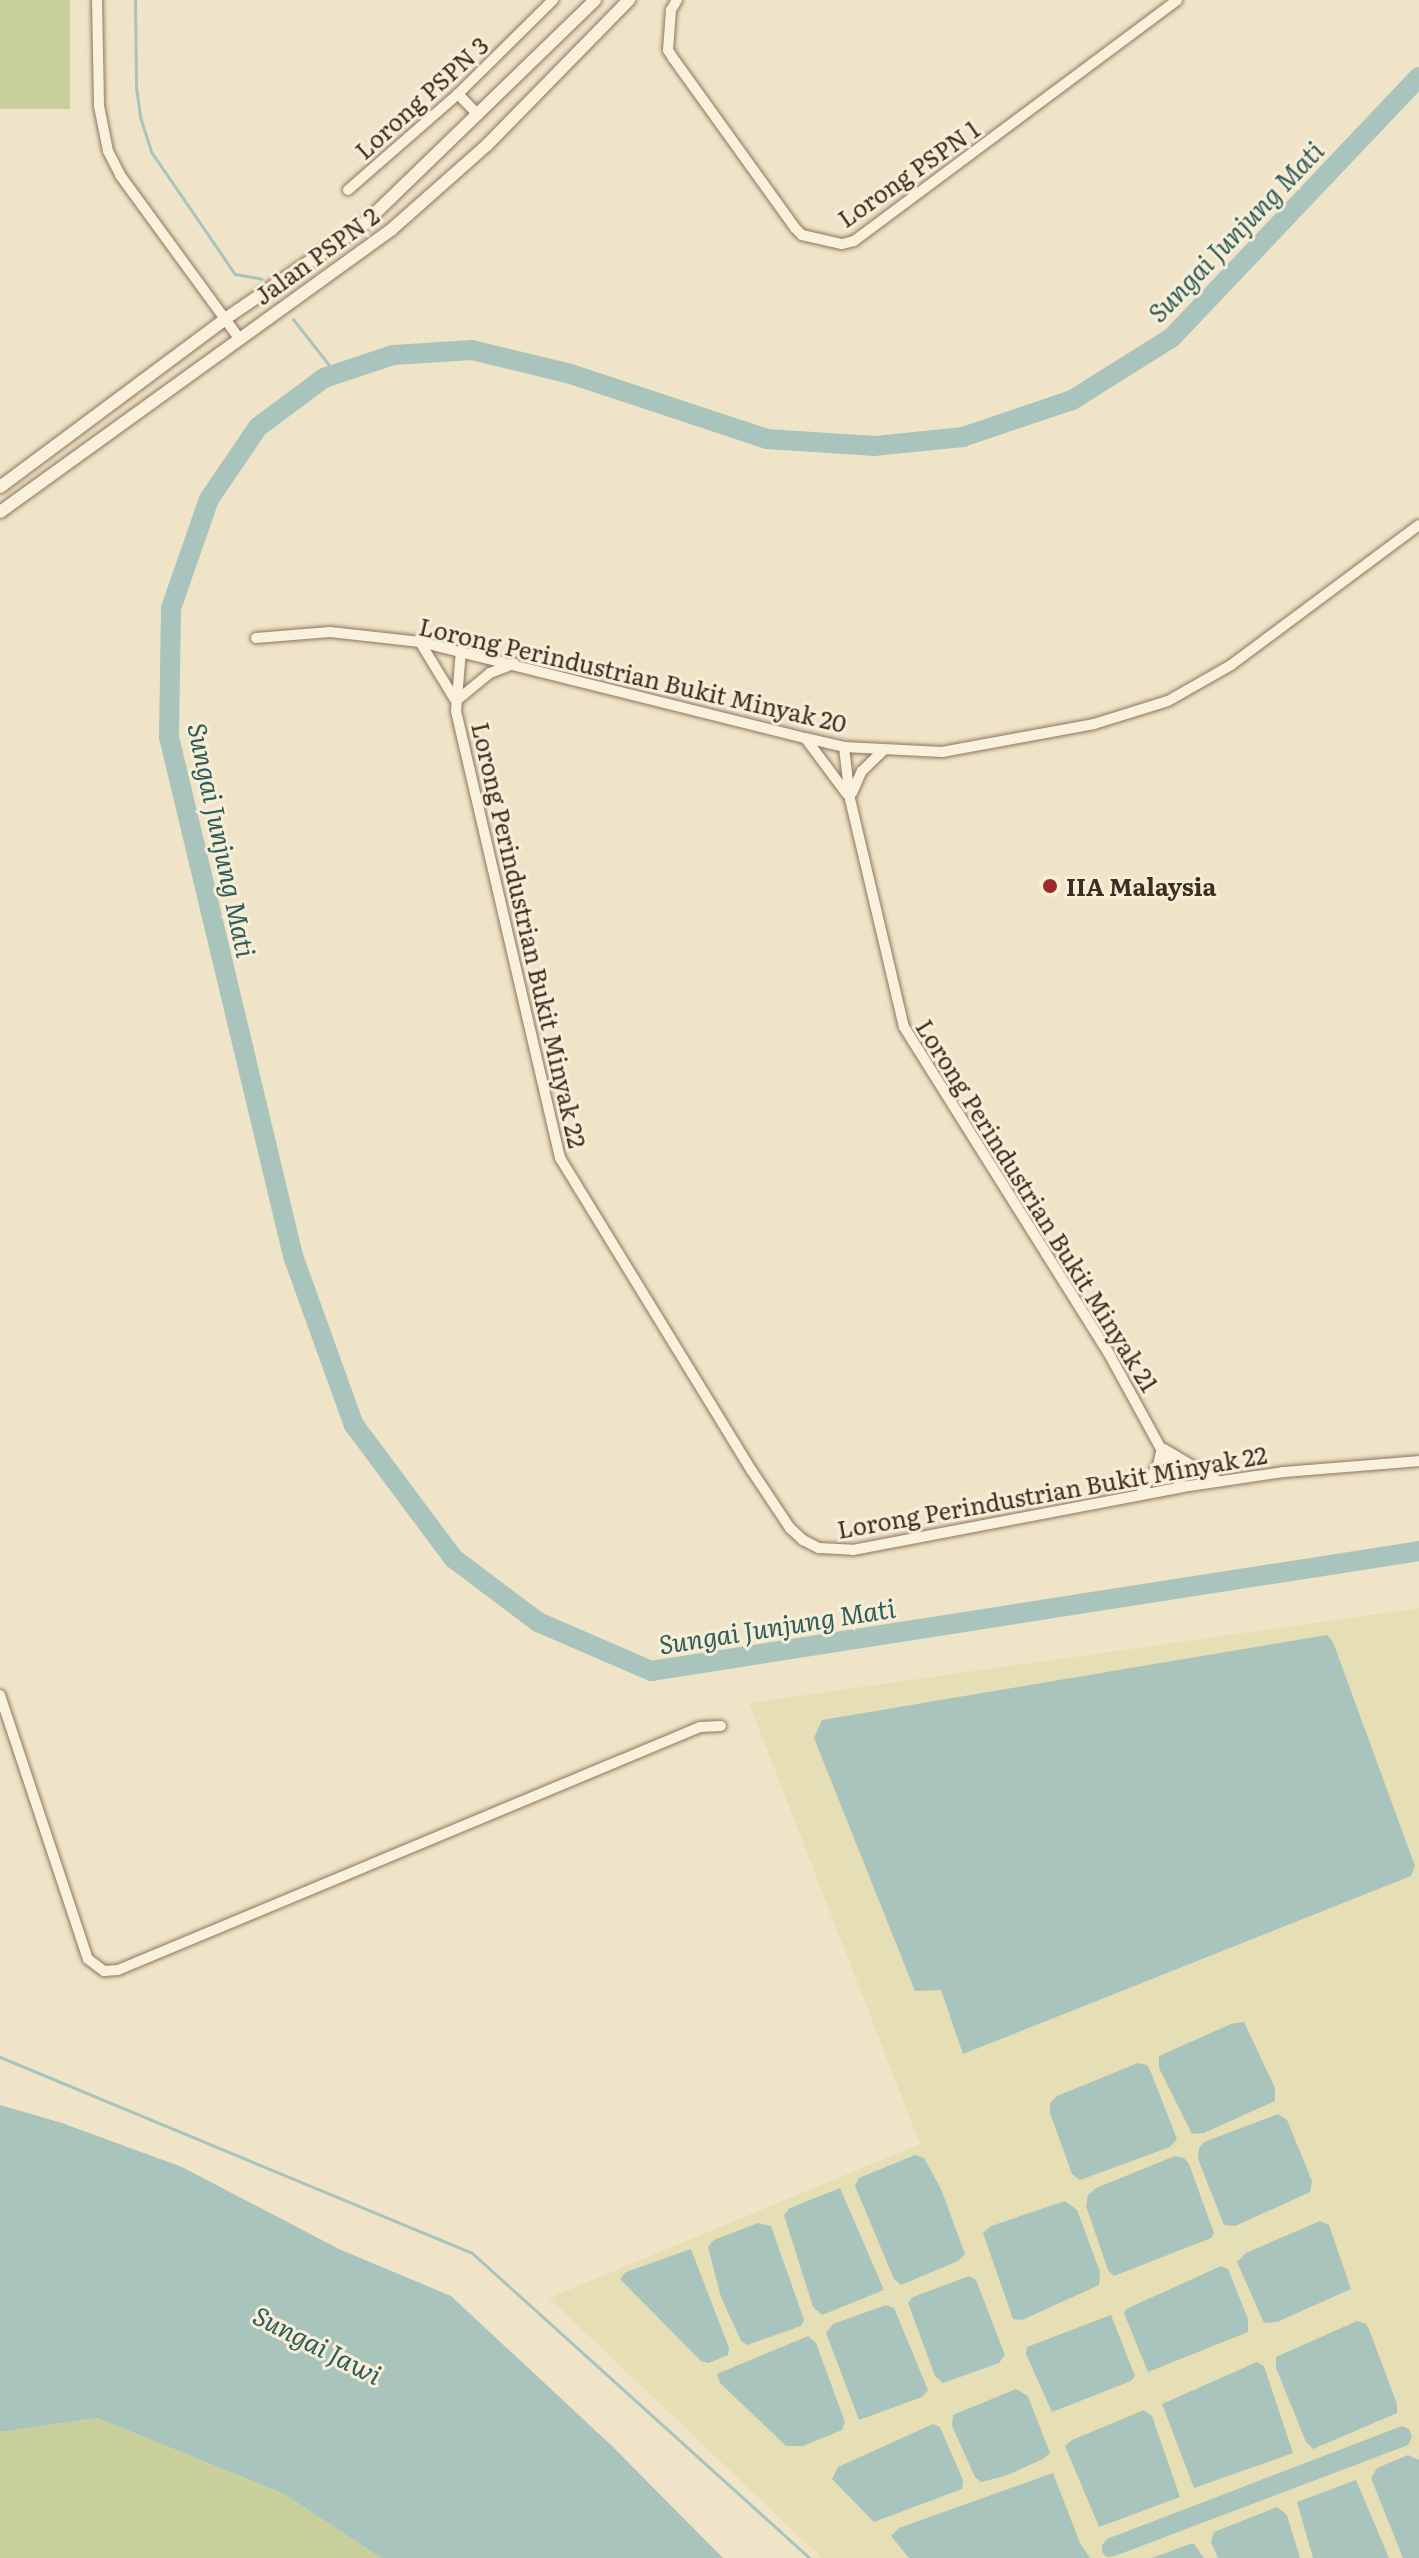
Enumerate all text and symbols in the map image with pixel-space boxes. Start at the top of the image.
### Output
street label: Lorong PSPN 3 [348,30,494,164]
street label: Lorong PSPN 1 [832,114,984,232]
water label: Sungai Junjung Mati [1141,134,1329,328]
street label: Jalan PSPN 2 [248,200,384,310]
street label: Lorong Perindustrian Bukit Minyak 20 [417,611,849,737]
street label: Lorong Perindustrian Bukit Minyak 22 [467,719,593,1151]
water label: Sungai Junjung Mati [183,720,263,960]
place label: IIA Malaysia [1066,872,1216,900]
marker: IIA Malaysia [1041,877,1059,895]
street label: Lorong Perindustrian Bukit Minyak 21 [911,1014,1165,1396]
street label: Lorong Perindustrian Bukit Minyak 22 [835,1439,1269,1543]
water label: Sungai Junjung Mati [657,1591,897,1659]
water label: Sungai Jawi [249,2298,387,2390]

